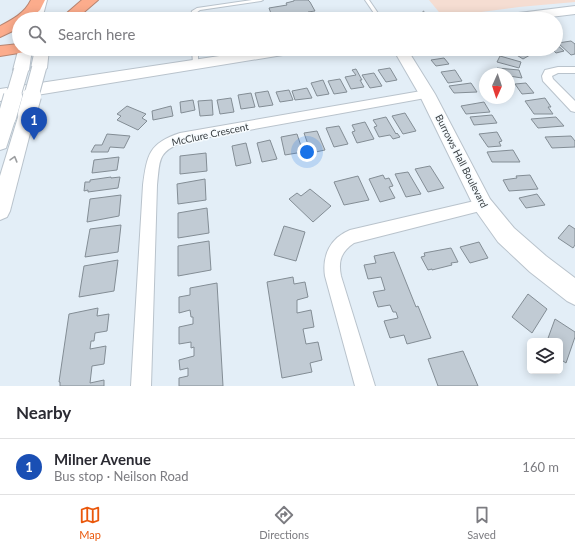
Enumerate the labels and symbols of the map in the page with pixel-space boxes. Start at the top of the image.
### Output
north arrow [479,68,515,104]
pin: 1 [21,107,47,140]
street label: Burrows Hall Boulevard [433,112,491,210]
street label: McClure Crescent [170,120,250,148]
your location [297,142,317,162]
one-way arrow [9,156,18,163]

